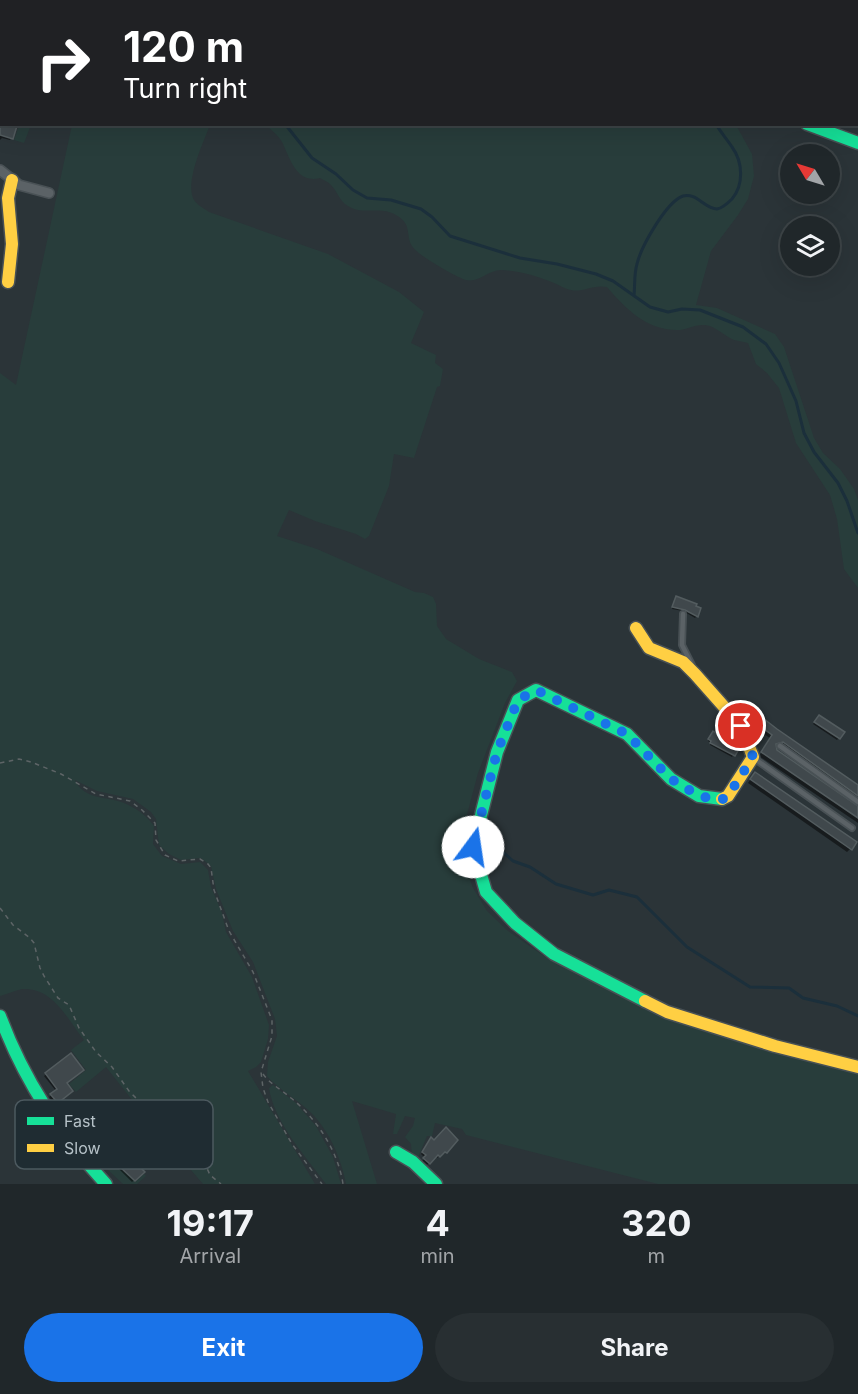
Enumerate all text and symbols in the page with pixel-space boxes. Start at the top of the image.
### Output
text: 120 m [123,21,244,72]
icon: right [24,24,102,102]
text: Turn right [123,72,247,105]
north arrow [780,144,840,204]
map controls [780,144,840,276]
button: layers [780,216,840,276]
pin [715,700,766,751]
icon: arrive [724,709,757,742]
position arrow [441,815,505,879]
legend [15,1100,213,1169]
text: Fast [64,1111,96,1131]
text: Slow [64,1138,101,1158]
text: 19:17 [167,1201,254,1245]
text: 4 [425,1201,450,1245]
text: 320 [621,1201,691,1245]
text: Arrival [179,1244,241,1268]
text: min [420,1244,455,1268]
text: m [648,1244,665,1268]
button: Exit [24,1313,423,1382]
button: Share [435,1313,834,1382]

